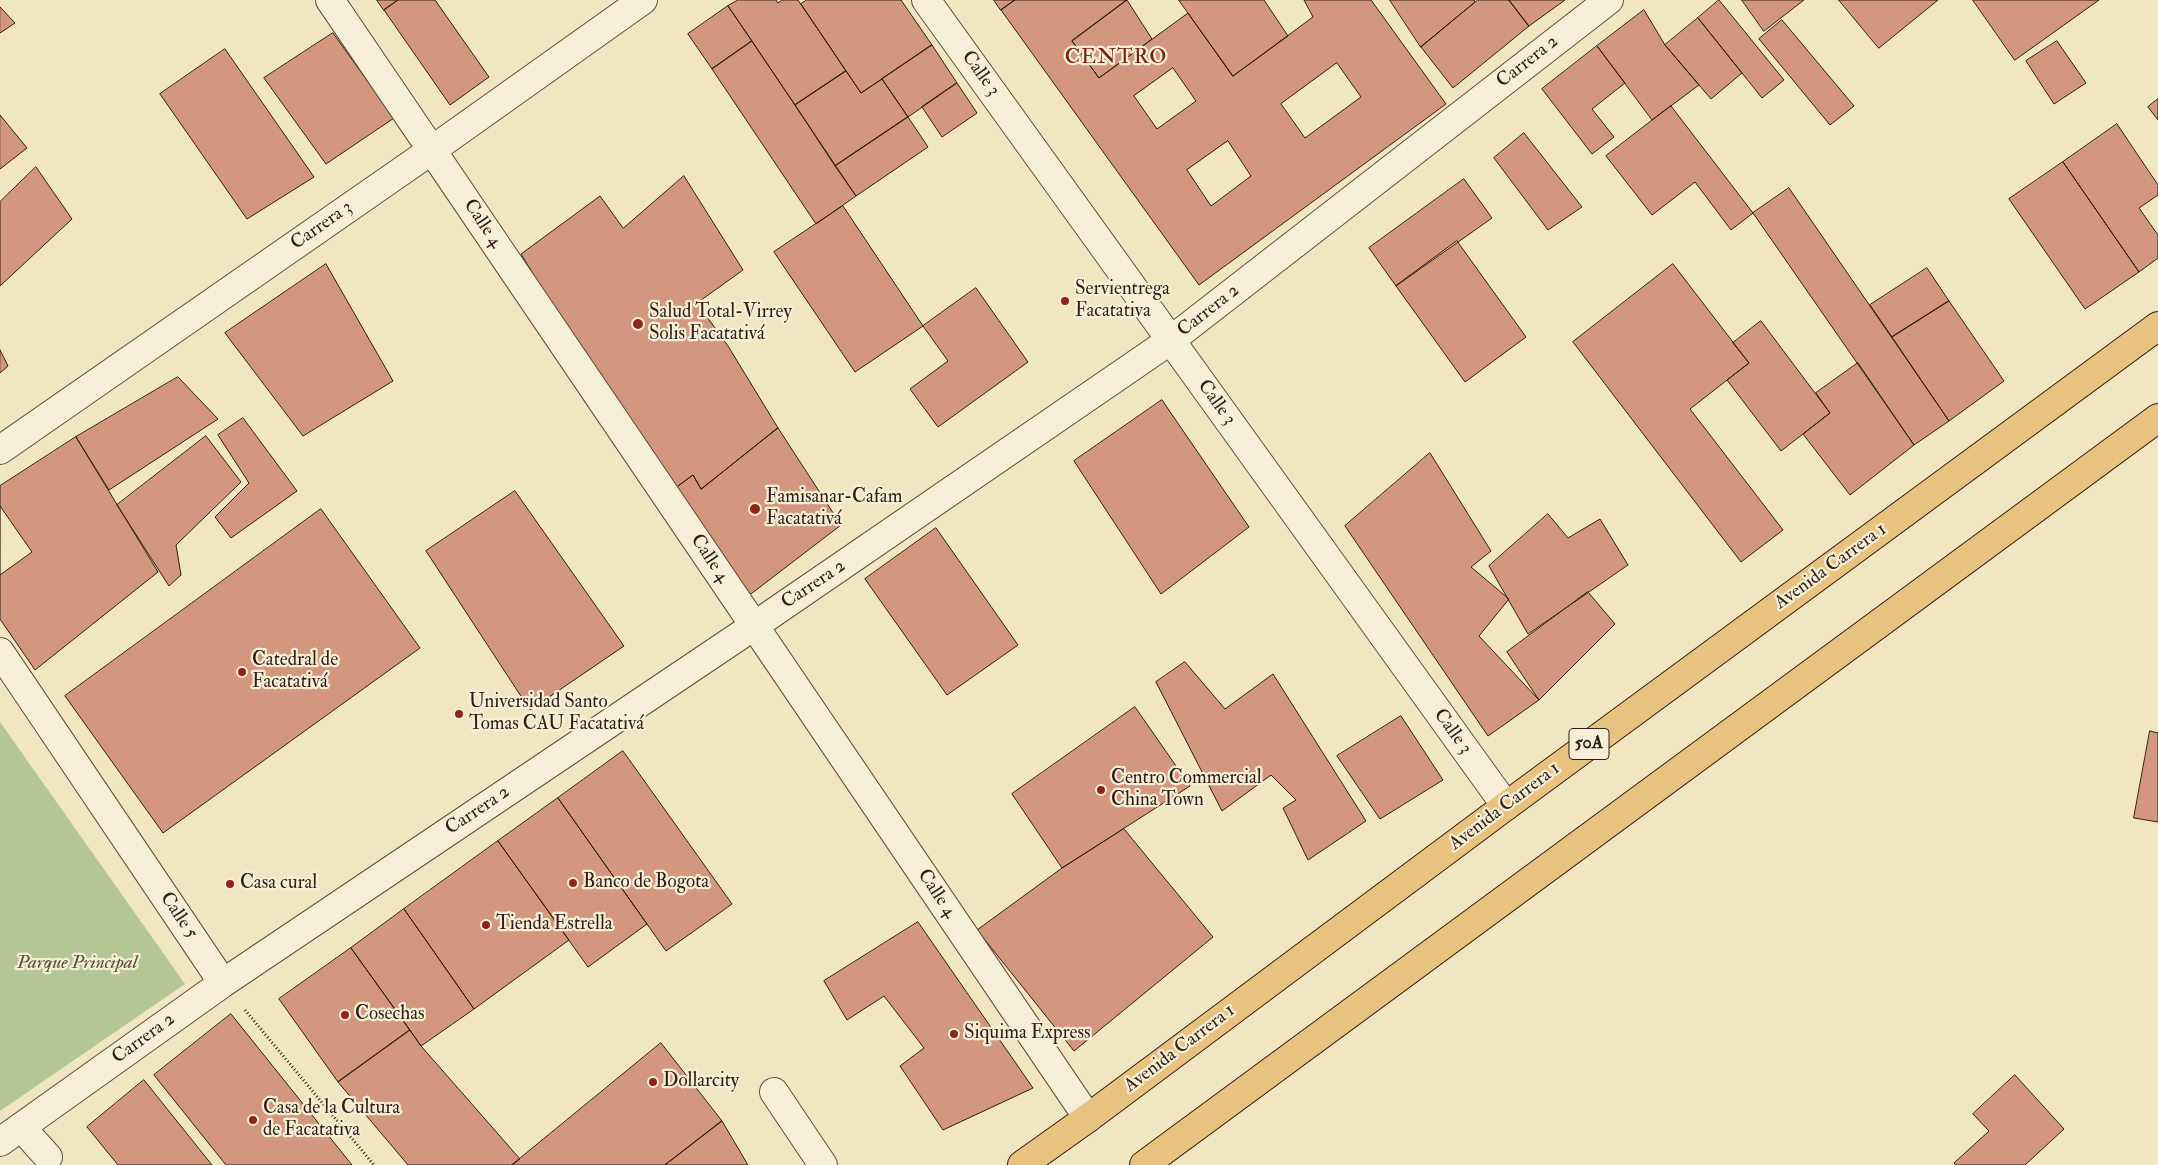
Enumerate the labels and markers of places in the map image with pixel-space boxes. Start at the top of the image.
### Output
place label: Servientrega Facatativa [1075,279,1170,323]
marker: Servientrega Facatativa [1059,295,1071,307]
place label: Salud Total-Virrey Solis Facatativá [649,302,792,346]
marker: Salud Total-Virrey Solis Facatativá [631,317,645,331]
place label: Famisanar-Cafam Facatativá [766,487,902,531]
marker: Famisanar-Cafam Facatativá [748,502,762,516]
place label: Catedral de Facatativá [252,650,338,694]
marker: Catedral de Facatativá [236,666,248,678]
place label: Universidad Santo Tomas CAU Facatativá [469,692,644,736]
marker: Universidad Santo Tomas CAU Facatativá [453,708,465,720]
place label: Centro Commercial China Town [1111,768,1262,812]
marker: Centro Commercial China Town [1095,784,1107,796]
place label: Banco de Bogota [583,872,709,894]
place label: Casa cural [240,873,317,895]
marker: Banco de Bogota [567,877,579,889]
marker: Casa cural [224,878,236,890]
place label: Tienda Estrella [496,914,613,936]
marker: Tienda Estrella [480,919,492,931]
place label: Cosechas [355,1004,424,1026]
marker: Cosechas [339,1009,351,1021]
place label: Siquima Express [964,1023,1090,1045]
marker: Siquima Express [948,1028,960,1040]
place label: Dollarcity [663,1071,739,1093]
marker: Dollarcity [647,1076,659,1088]
place label: Casa de la Cultura de Facatativa [263,1098,400,1142]
marker: Casa de la Cultura de Facatativa [247,1114,259,1126]

